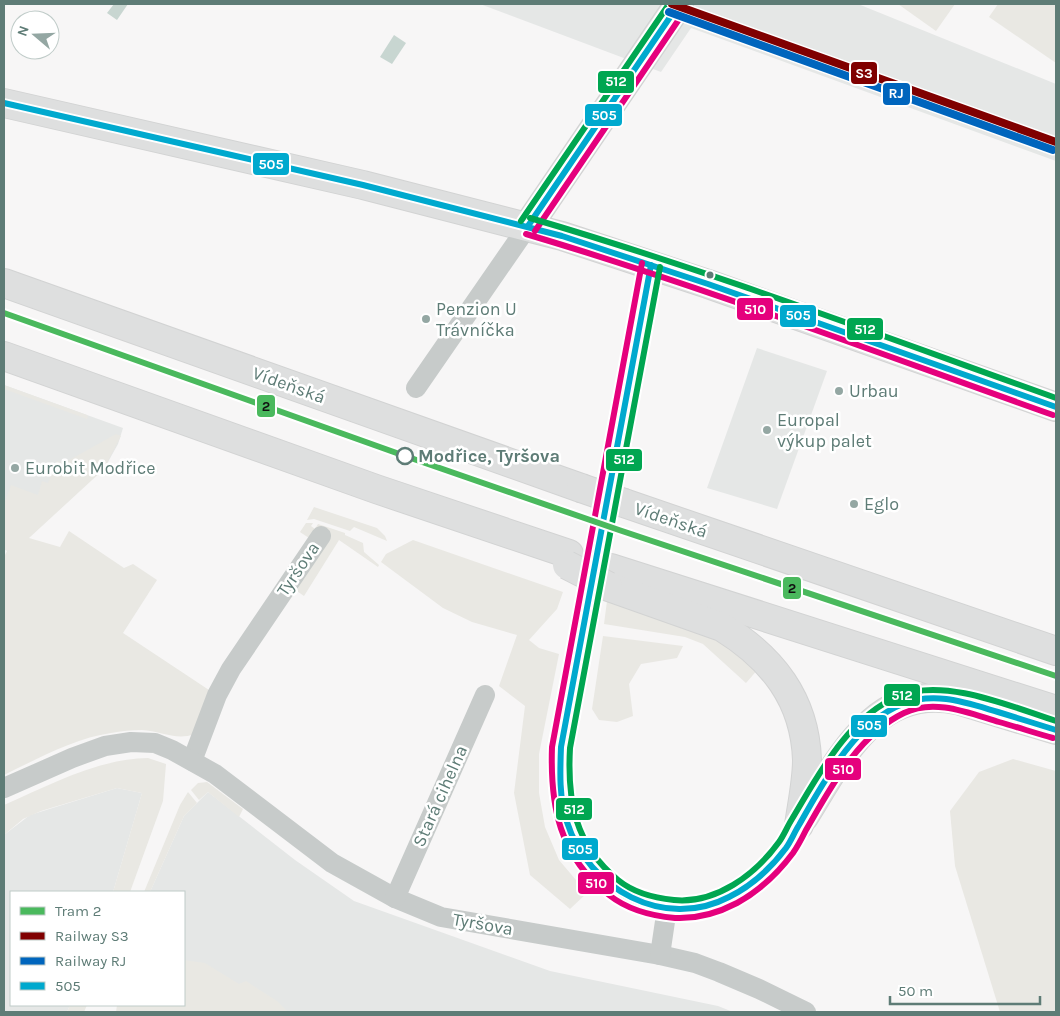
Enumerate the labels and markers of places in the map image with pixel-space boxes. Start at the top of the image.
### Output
unlabelled marker [705,270,715,280]
place label: Penzion U Trávníčka [436,298,517,341]
marker: Penzion U Trávníčka [420,313,432,325]
place label: Urbau [849,380,899,402]
marker: Urbau [833,385,845,397]
place label: Europal výkup palet [777,409,872,452]
marker: Europal výkup palet [761,424,773,436]
place label: Modřice, Tyršova [418,445,560,467]
marker: Modřice, Tyršova [396,447,414,465]
place label: Eurobit Modřice [25,457,156,479]
marker: Eurobit Modřice [9,462,21,474]
place label: Eglo [864,493,899,515]
marker: Eglo [848,498,860,510]

